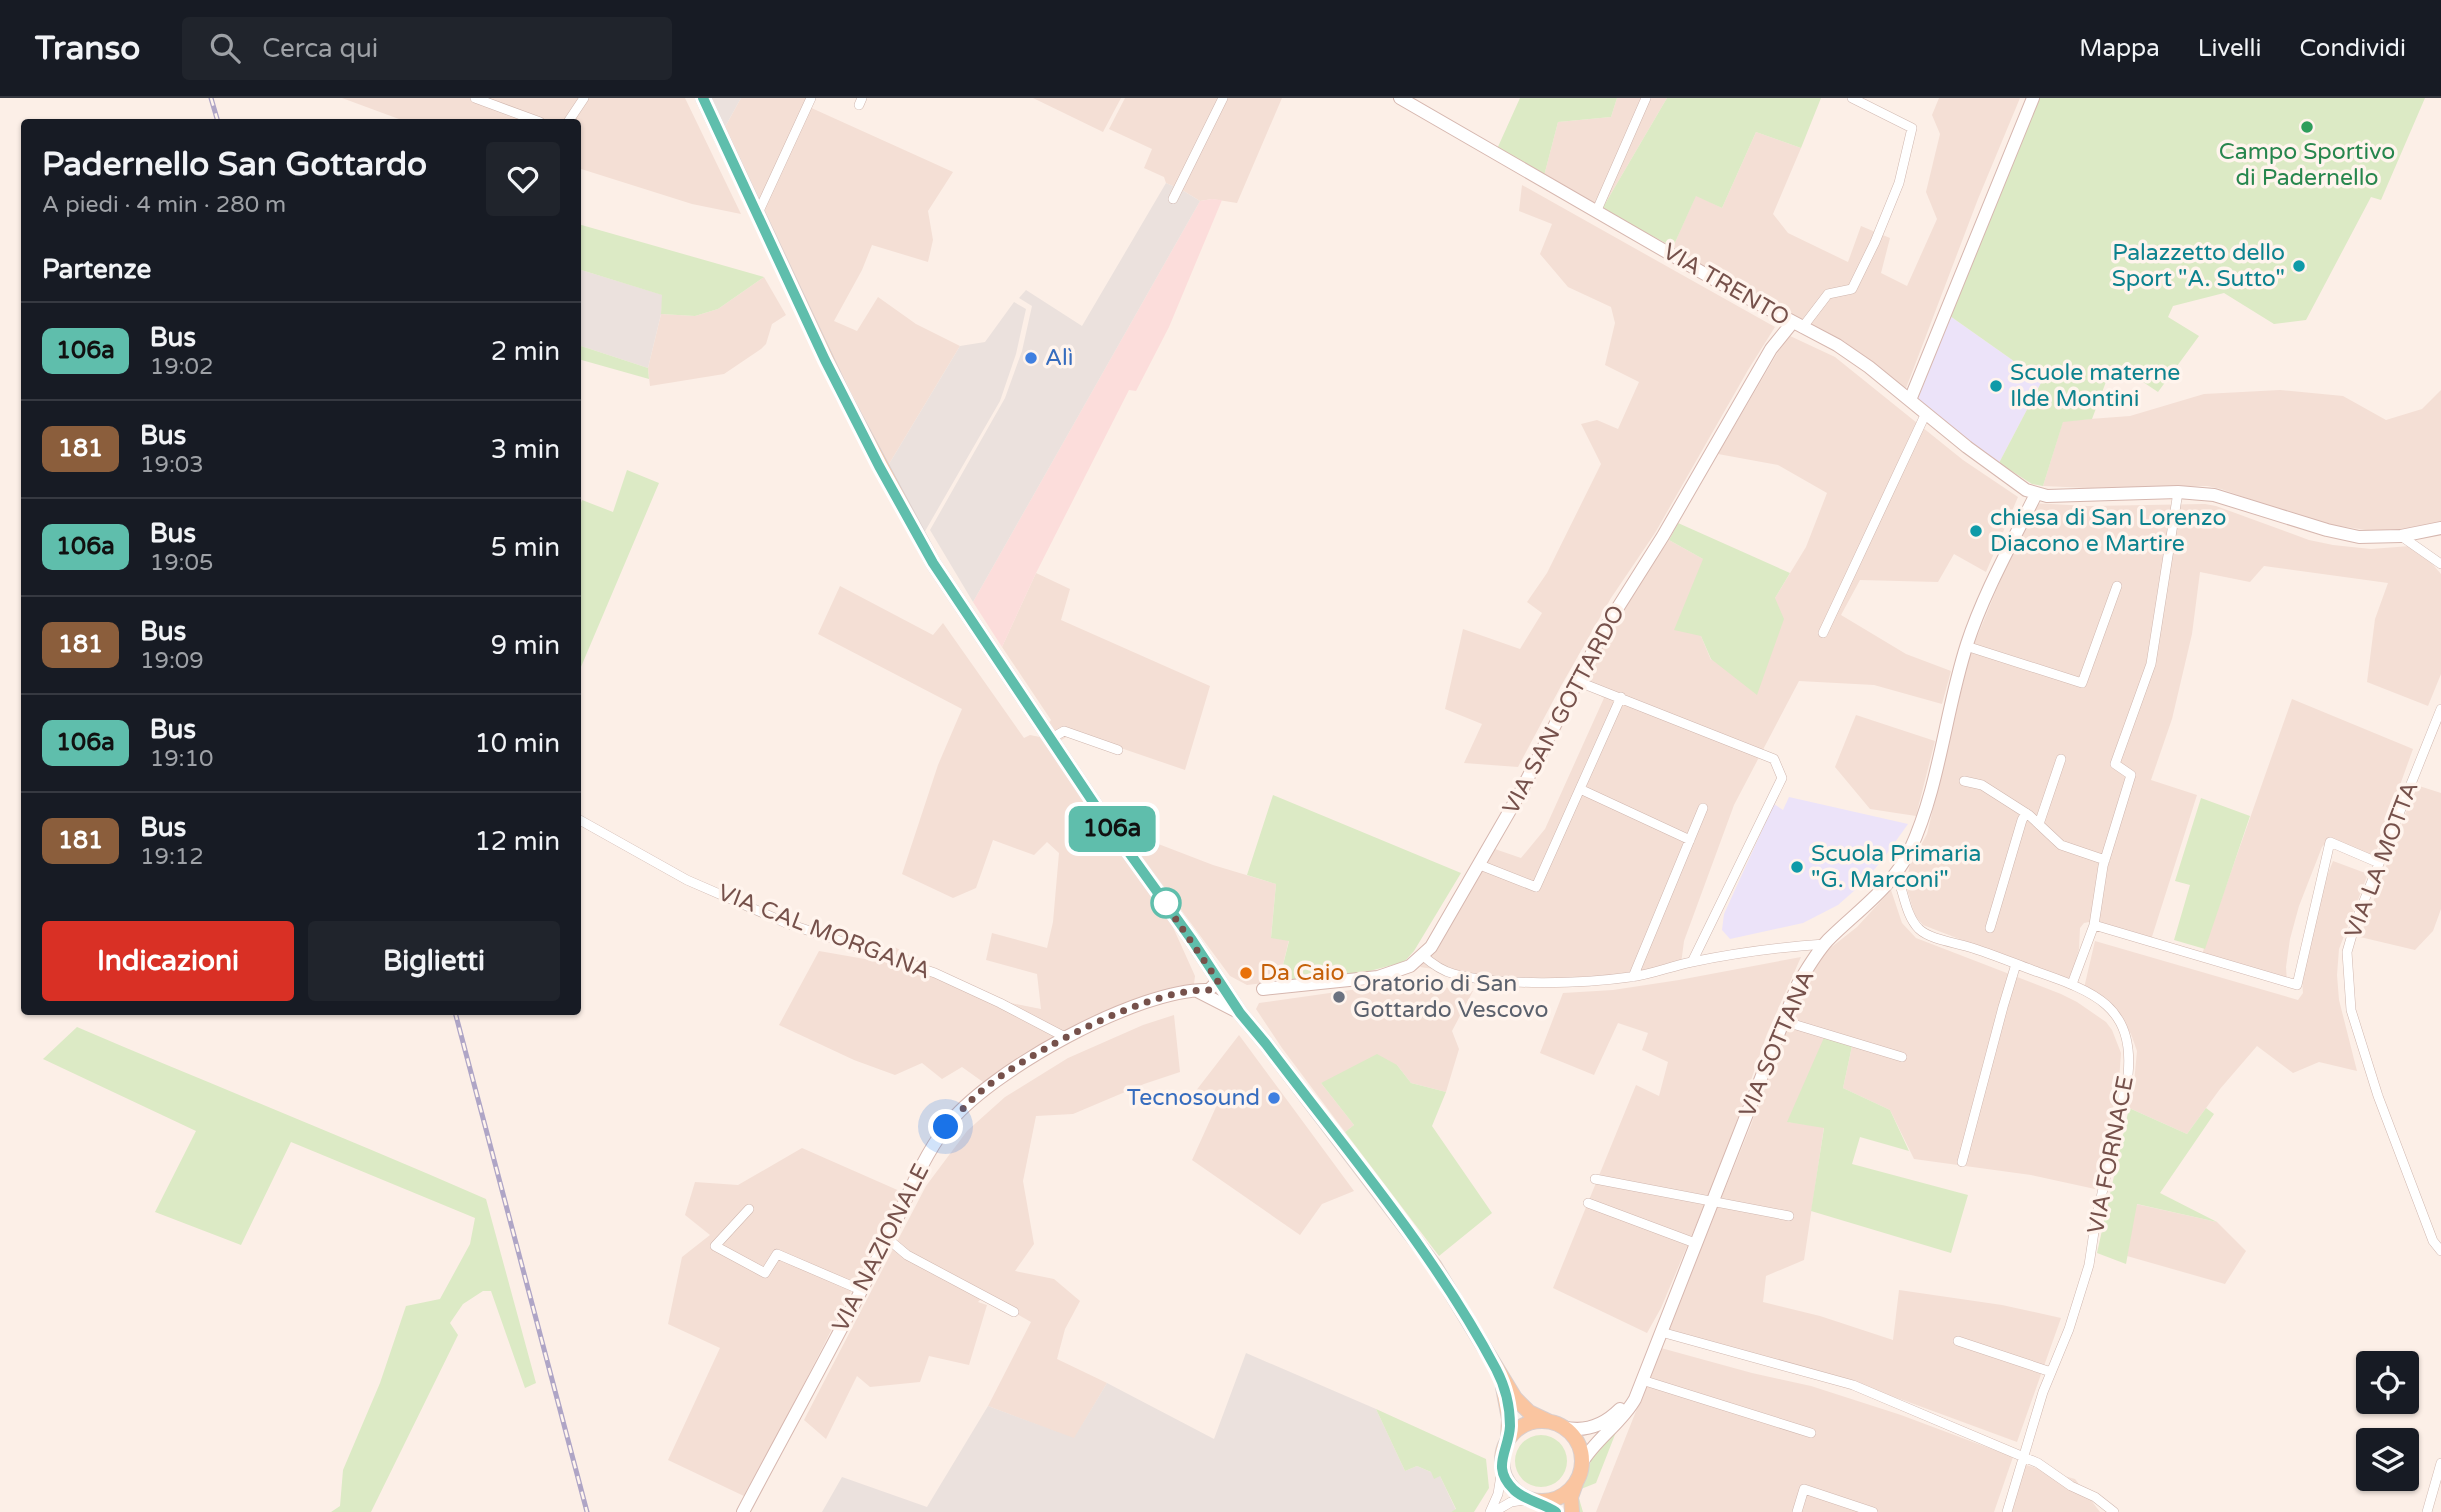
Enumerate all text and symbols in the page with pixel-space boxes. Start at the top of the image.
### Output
search box [182,17,672,80]
text: Transo [35,29,140,68]
icon: search [206,29,244,67]
text: Cerca qui [262,33,378,64]
text: Mappa [2079,34,2160,63]
text: Livelli [2198,34,2262,63]
text: Condividi [2300,34,2406,63]
marker: Campo Sportivo di Padernello [2299,119,2315,135]
place label: Campo Sportivo di Padernello [2219,138,2395,192]
button: heart [486,142,560,216]
text: Padernello San Gottardo [42,145,427,184]
text: A piedi · 4 min · 280 m [42,191,286,219]
street label: VIA TRENTO [1658,238,1794,332]
place label: Palazzetto dello Sport "A. Sutto" [2112,239,2285,293]
text: Partenze [42,254,151,285]
marker: Palazzetto dello Sport "A. Sutto" [2291,258,2307,274]
text: Bus [150,322,196,353]
text: 106a [56,336,115,365]
text: 2 min [491,336,560,367]
place label: Alì [1045,344,1073,372]
marker: Alì [1023,350,1039,366]
text: 19:02 [150,353,213,381]
place label: Scuole materne Ilde Montini [2010,359,2180,413]
marker: Scuole materne Ilde Montini [1988,378,2004,394]
text: Bus [140,420,186,451]
text: 181 [58,434,103,463]
text: 3 min [491,434,560,465]
text: 19:03 [140,451,204,479]
place label: chiesa di San Lorenzo Diacono e Martire [1990,504,2226,558]
text: Bus [150,518,196,549]
marker: chiesa di San Lorenzo Diacono e Martire [1968,523,1984,539]
text: 106a [56,532,115,561]
text: 5 min [491,532,560,563]
text: 19:05 [150,549,213,577]
street label: VIA SAN GOTTARDO [1497,601,1631,819]
text: Bus [140,616,186,647]
text: 181 [58,630,103,659]
text: 9 min [491,630,560,661]
text: 19:09 [140,647,204,675]
text: Bus [150,714,196,745]
text: 106a [56,728,115,757]
text: 10 min [474,728,560,759]
text: 19:10 [150,745,213,773]
street label: VIA LA MOTTA [2339,778,2425,942]
line badge: 106a [1063,806,1161,852]
text: Bus [140,812,186,843]
text: 106a [1083,814,1141,843]
text: 181 [58,826,103,855]
text: 12 min [474,826,560,857]
place label: Scuola Primaria "G. Marconi" [1811,840,1981,894]
text: 19:12 [140,843,204,871]
marker: Scuola Primaria "G. Marconi" [1789,859,1805,875]
street label: VIA CAL MORGANA [714,879,934,985]
unlabelled marker [1151,888,1181,918]
button: Indicazioni [42,921,294,1001]
button: Biglietti [308,921,560,1001]
place label: Da Caio [1260,959,1345,987]
marker: Da Caio [1238,965,1254,981]
street label: VIA SOTTANA [1733,966,1821,1122]
place label: Oratorio di San Gottardo Vescovo [1353,970,1549,1024]
marker: Oratorio di San Gottardo Vescovo [1331,989,1347,1005]
street label: VIA FORNACE [2082,1074,2140,1236]
place label: Tecnosound [1127,1084,1260,1112]
marker: Tecnosound [1266,1090,1282,1106]
your location [928,1109,963,1144]
street label: VIA NAZIONALE [827,1159,935,1337]
map controls [2356,1351,2419,1491]
button: locate [2356,1351,2419,1414]
button: layers [2356,1428,2419,1491]

